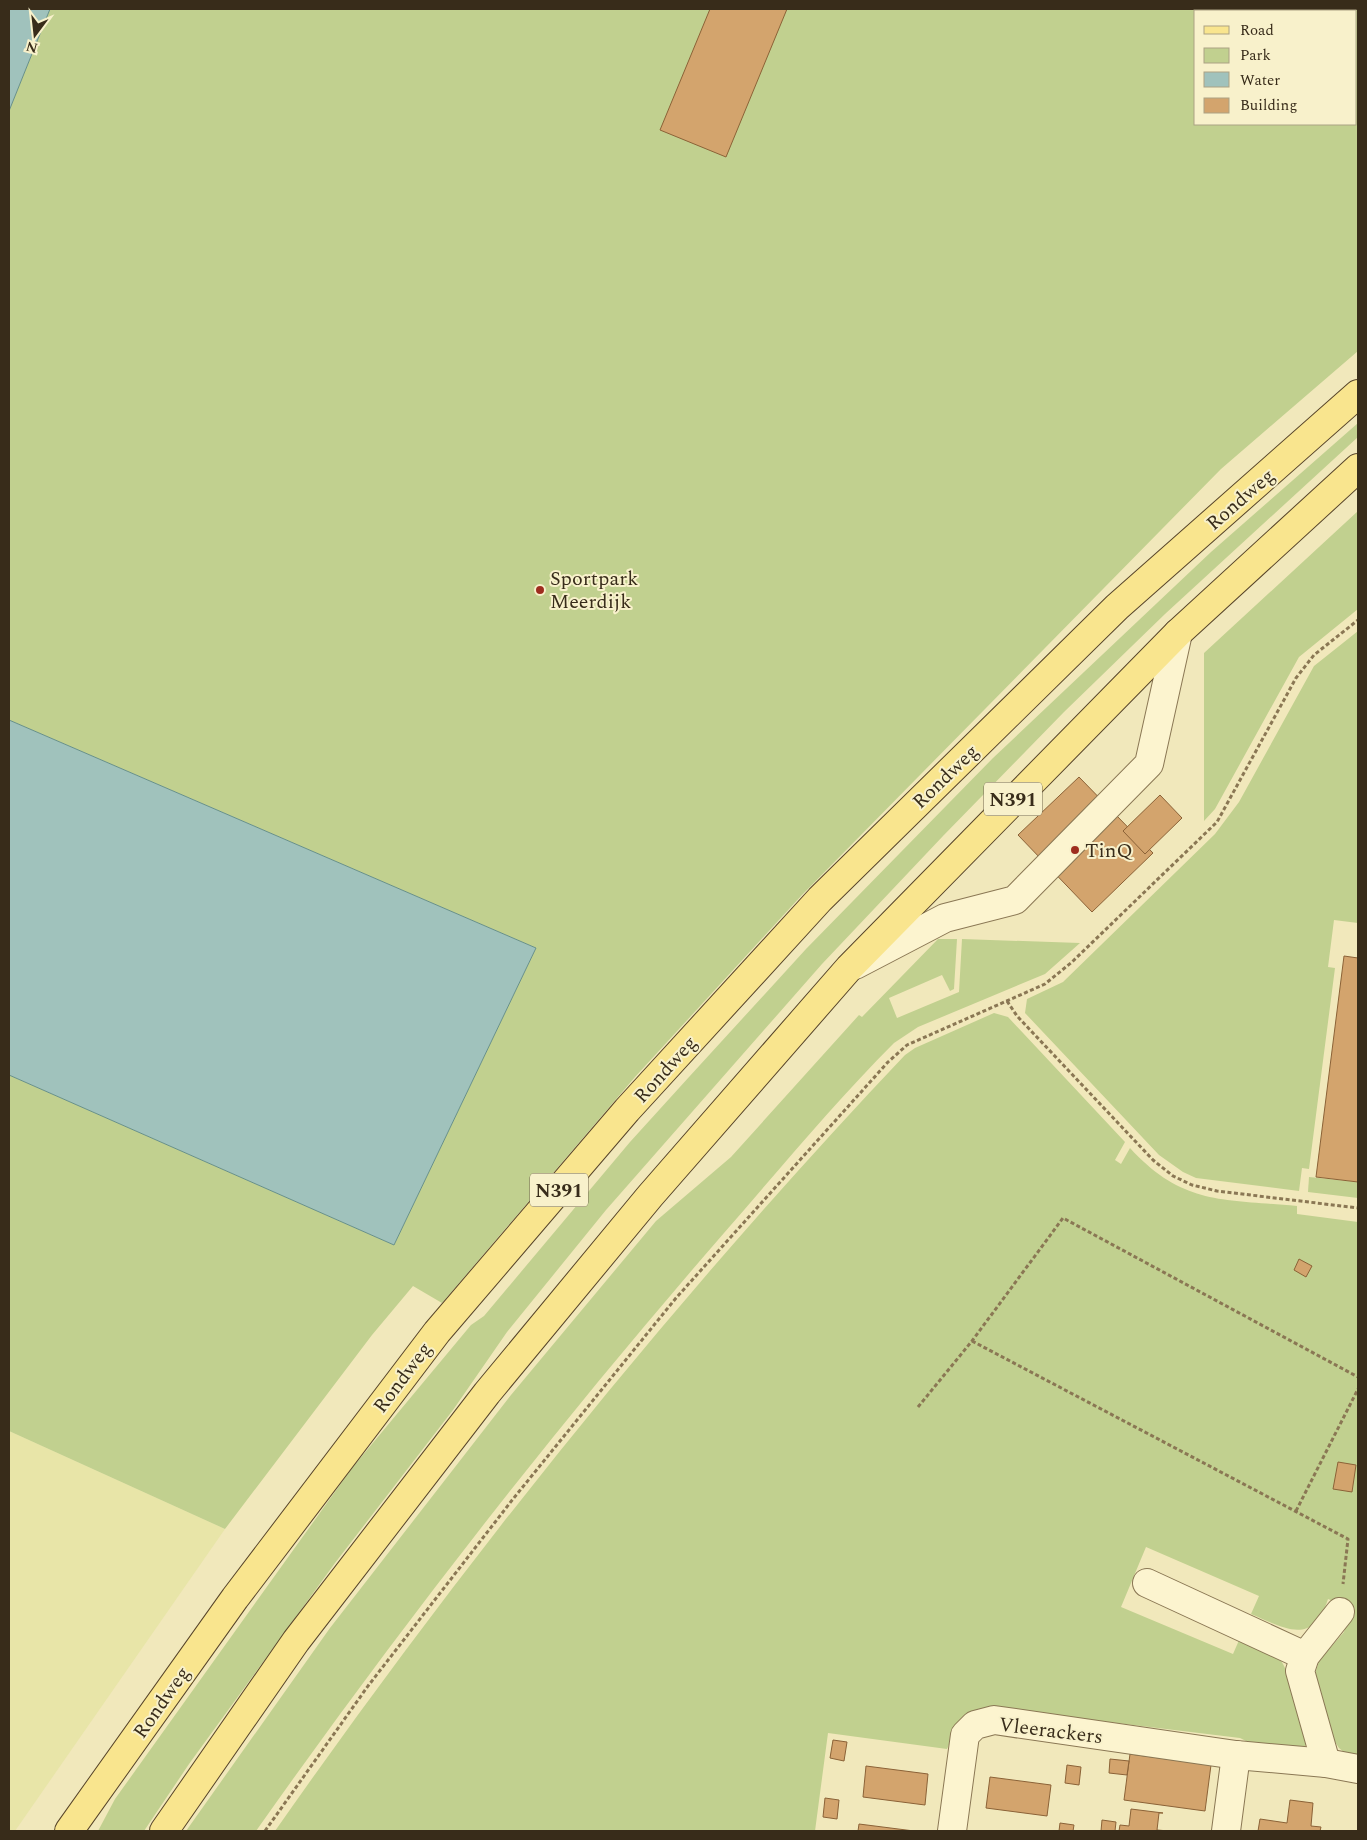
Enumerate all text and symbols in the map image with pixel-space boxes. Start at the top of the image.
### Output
north arrow [10,10,60,60]
legend [1194,10,1357,125]
text: Road [1240,19,1274,42]
text: N [24,35,40,59]
text: Park [1240,44,1271,67]
text: Water [1240,69,1280,92]
text: Building [1240,94,1297,117]
street label: Rondweg [1200,461,1282,538]
place label: Sportpark Meerdijk [550,564,638,617]
marker: Sportpark Meerdijk [534,584,546,596]
street label: Rondweg [906,737,986,816]
road number: N391 [984,782,1042,816]
place label: TinQ [1085,836,1133,866]
marker: TinQ [1069,844,1081,856]
street label: Rondweg [627,1029,704,1110]
road number: N391 [530,1174,588,1206]
street label: Rondweg [366,1336,440,1420]
street label: Rondweg [126,1660,198,1745]
street label: Vleerackers [997,1710,1105,1752]

